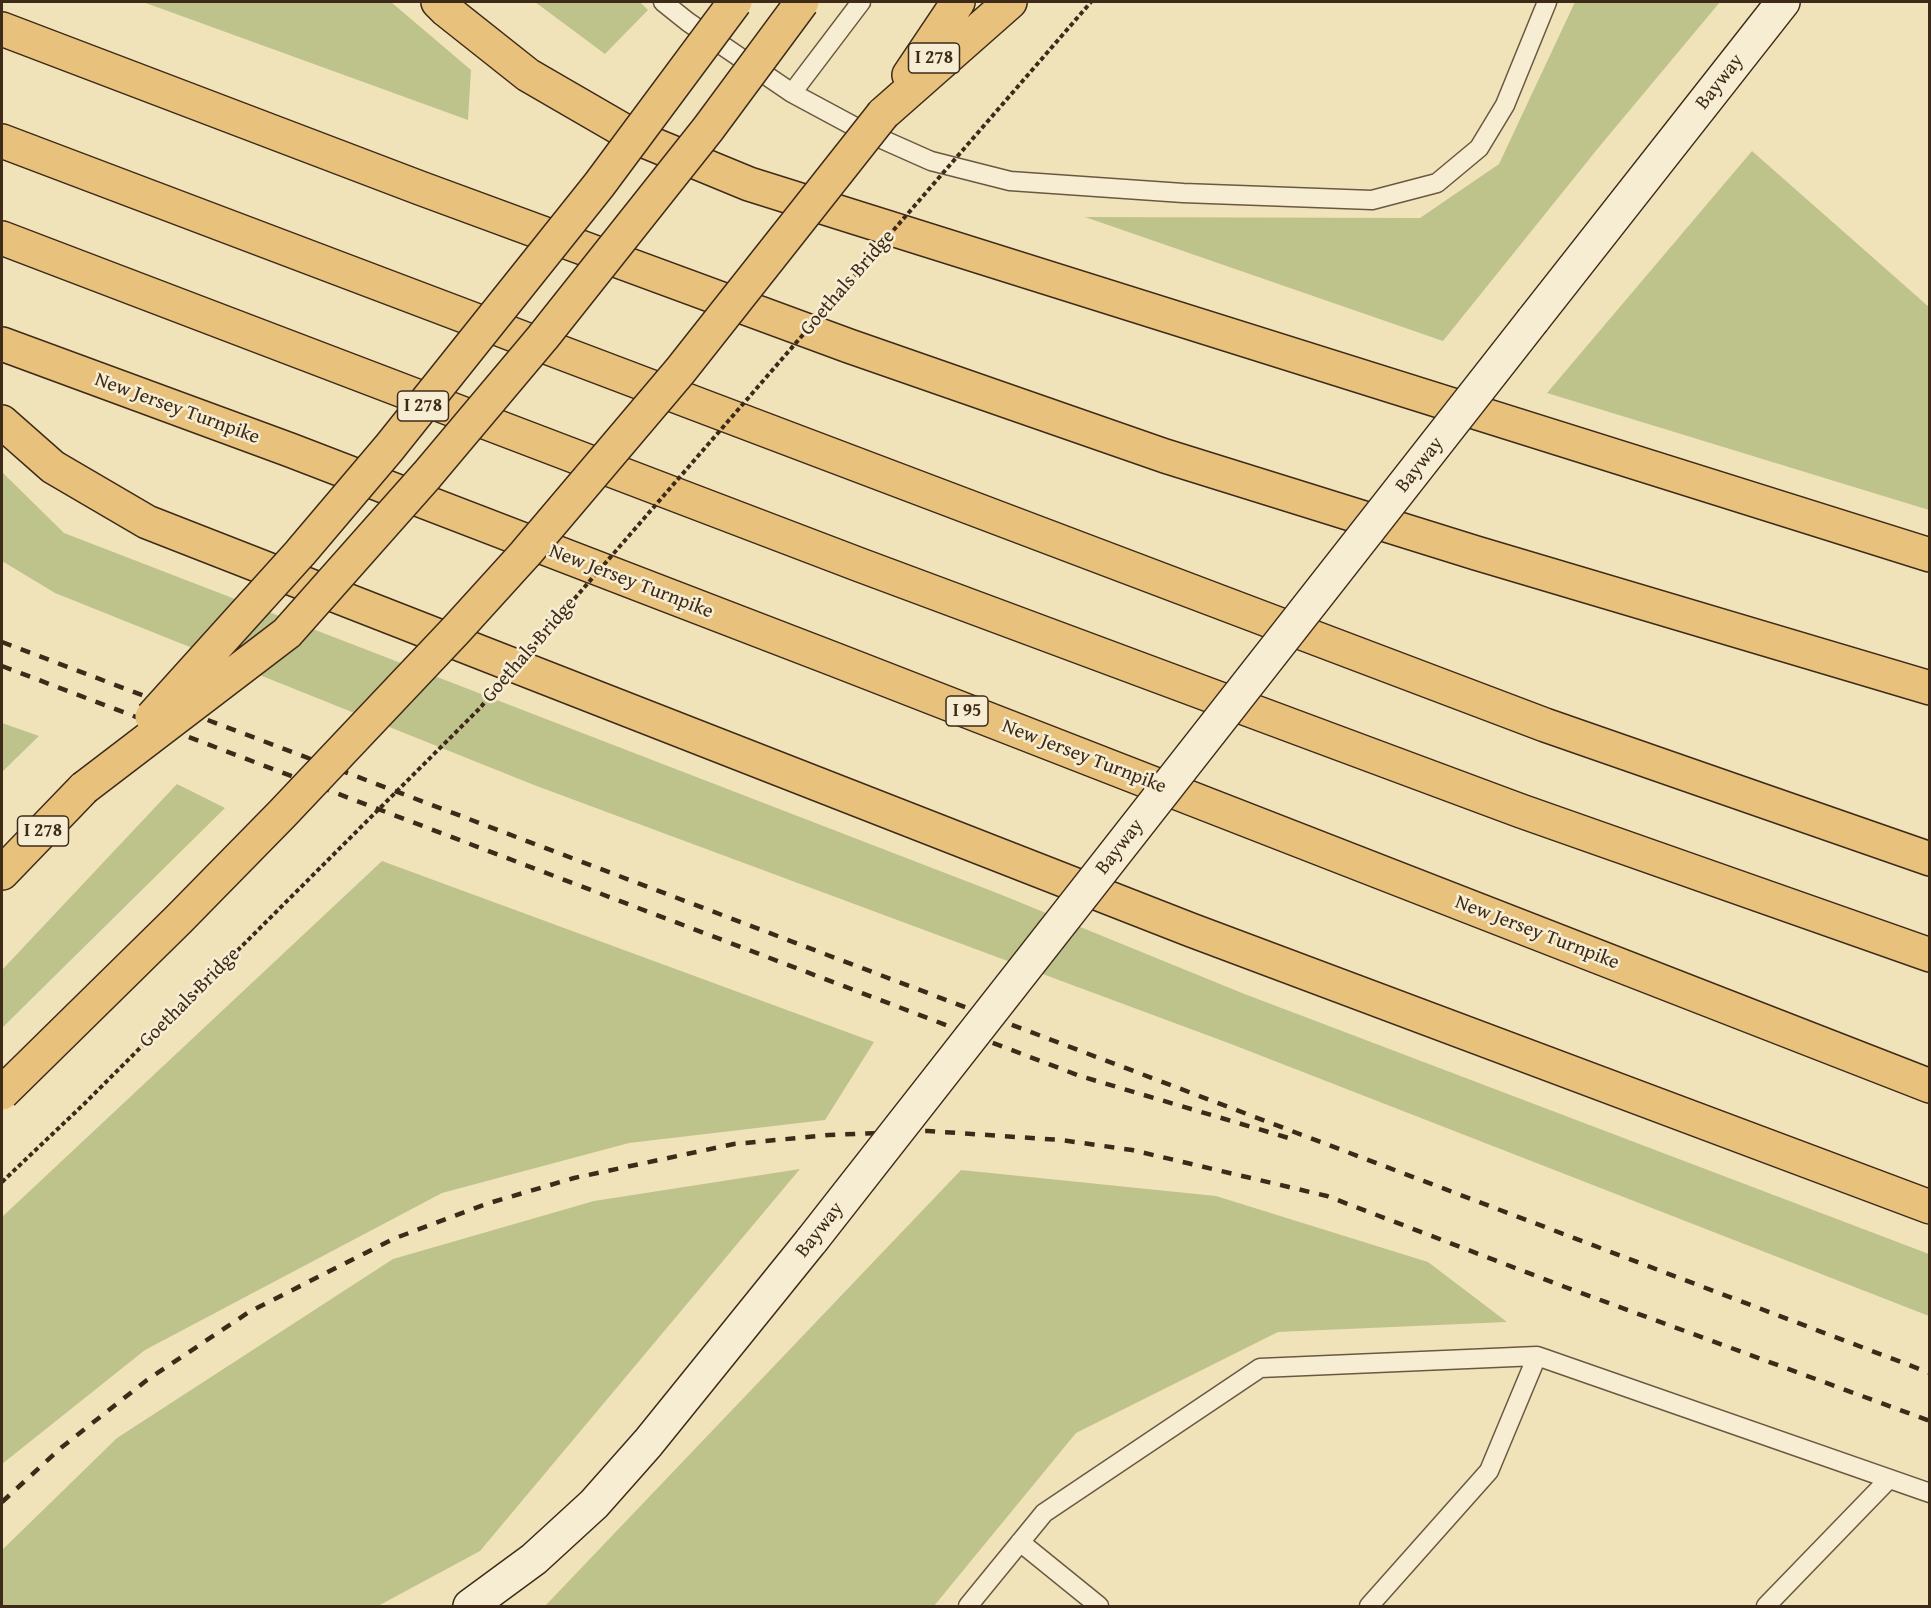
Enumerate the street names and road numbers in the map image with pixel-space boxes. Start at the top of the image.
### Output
road number: I 278 [908,43,960,73]
street label: Bayway [1691,49,1749,115]
street label: Goethals Bridge [796,225,900,341]
street label: New Jersey Turnpike [91,368,263,450]
road number: I 278 [398,391,448,421]
street label: Bayway [1391,432,1449,498]
street label: New Jersey Turnpike [546,540,716,624]
street label: Goethals Bridge [478,592,582,708]
road number: I 95 [946,696,988,726]
street label: New Jersey Turnpike [999,715,1169,799]
street label: Bayway [1091,814,1149,880]
road number: I 278 [18,816,68,846]
street label: New Jersey Turnpike [1452,891,1622,975]
street label: Goethals Bridge [135,943,245,1053]
street label: Bayway [791,1197,849,1263]

